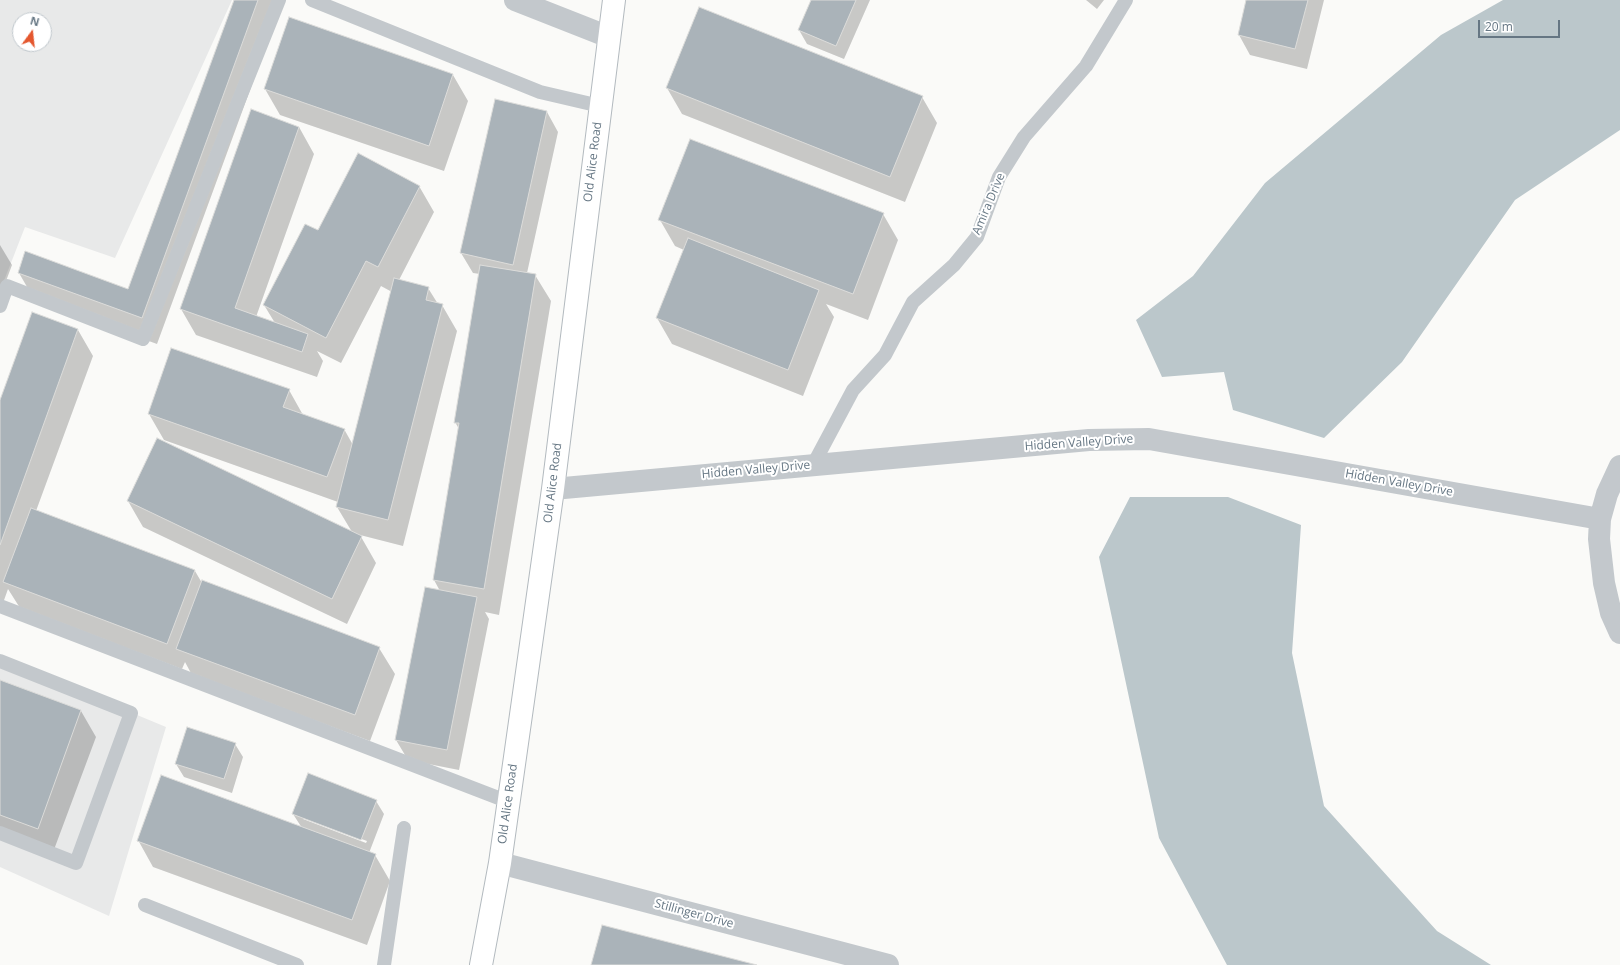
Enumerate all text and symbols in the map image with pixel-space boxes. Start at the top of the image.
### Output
north arrow [12,12,52,52]
text: N [29,12,41,29]
scale bar [1480,12,1562,38]
text: 20 m [1485,18,1513,35]
street label: Old Alice Road [581,121,605,203]
street label: Amira Drive [970,171,1008,237]
street label: Hidden Valley Drive [1024,432,1134,454]
street label: Old Alice Road [541,442,565,524]
street label: Hidden Valley Drive [701,458,811,482]
street label: Hidden Valley Drive [1344,466,1454,500]
street label: Old Alice Road [495,763,521,845]
street label: Stillinger Drive [653,897,735,931]

